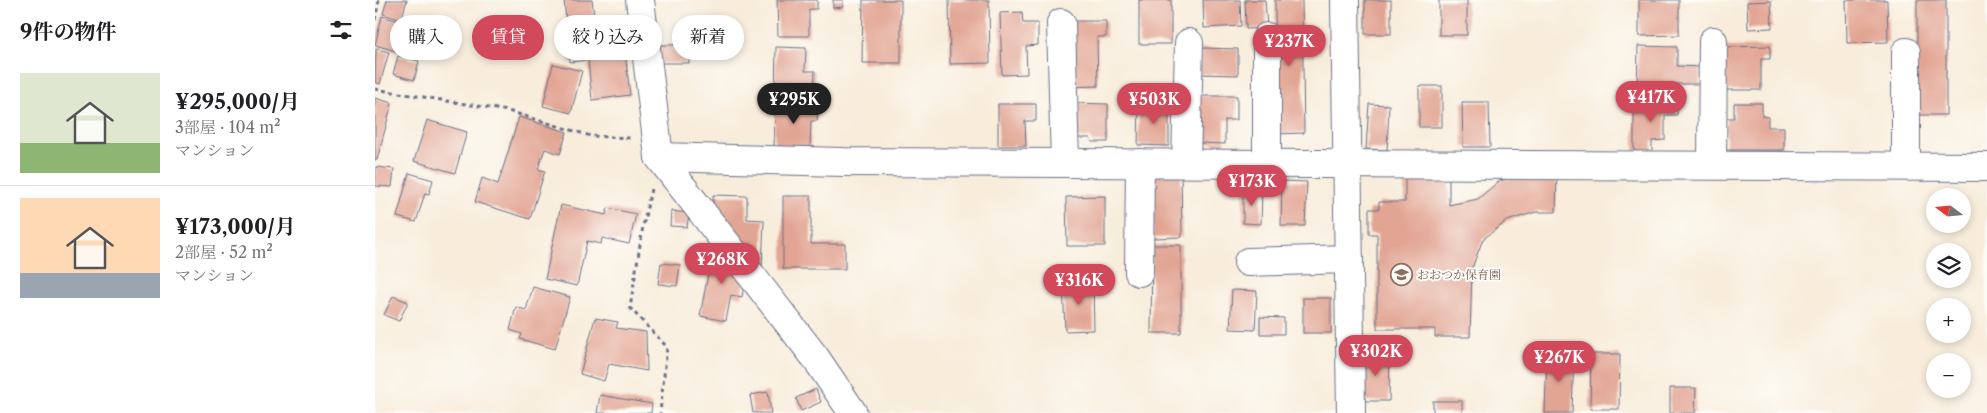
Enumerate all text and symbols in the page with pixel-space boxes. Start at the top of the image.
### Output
chip: 購入 [390,15,462,60]
chip: 賃貸 [472,15,544,60]
chip: 絞り込み [554,15,662,60]
chip: 新着 [672,15,744,60]
icon: filters [327,16,355,44]
text: 9件の物件 [20,19,117,44]
pin: ¥237K [1254,24,1324,67]
text: ¥237K [1264,31,1314,51]
pin: ¥417K [1616,80,1686,123]
pin: ¥295K [759,82,829,125]
pin: ¥503K [1119,82,1189,125]
text: ¥417K [1627,87,1675,107]
text: ¥295,000/月 [175,89,300,114]
text: ¥295K [768,89,820,109]
text: ¥503K [1128,89,1180,109]
icon: home [60,93,120,153]
text: 3部屋 · 104 m² [175,117,281,137]
text: マンション [175,140,254,160]
pin: ¥173K [1217,164,1287,207]
text: ¥173K [1228,171,1276,191]
north arrow [1926,188,1971,232]
map controls [1926,188,1971,398]
text: ¥173,000/月 [175,214,296,239]
icon: home [60,218,120,278]
text: 2部屋 · 52 m² [175,242,273,262]
pin: ¥268K [687,242,757,285]
button: layers [1926,243,1971,288]
text: ¥268K [696,249,748,269]
school or university icon: おおつか保育園 [1389,262,1413,286]
pin: ¥316K [1044,264,1114,306]
text: マンション [175,265,254,285]
place label: おおつか保育園 [1417,267,1501,282]
text: ¥316K [1054,270,1104,290]
button: + [1926,298,1971,343]
pin: ¥302K [1341,334,1411,377]
pin: ¥267K [1524,340,1594,383]
text: ¥302K [1350,341,1402,361]
text: ¥267K [1534,347,1584,367]
button: − [1926,353,1971,398]

